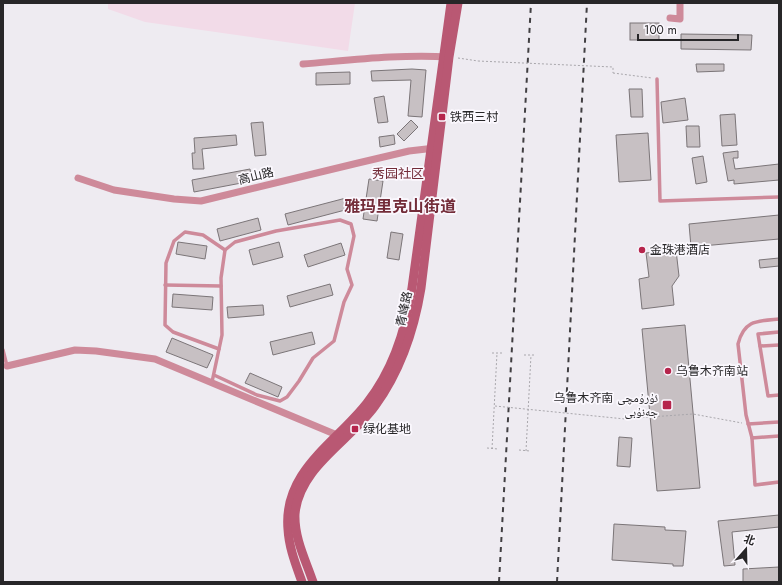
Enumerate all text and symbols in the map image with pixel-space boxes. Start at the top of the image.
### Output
scale bar [638,16,738,42]
text: 100 m [644,21,677,39]
place label: 铁西三村 [450,108,499,126]
marker: 铁西三村 [437,112,447,122]
street label: 高山路 [236,163,276,189]
district label: 秀园社区 [372,164,424,183]
district label: 雅玛里克山街道 [344,195,456,218]
place label: 金珠港酒店 [650,241,710,259]
marker: 金珠港酒店 [637,245,647,255]
street label: 青峰路 [391,290,417,328]
place label: 乌鲁木齐南站 [676,362,748,380]
marker: 乌鲁木齐南站 [663,366,673,376]
place label: 乌鲁木齐南 ئۇرۇمچى جەنۇبى [554,389,658,421]
marker: 乌鲁木齐南 ئۇرۇمچى جەنۇبى [661,399,673,411]
place label: 绿化基地 [363,420,411,438]
marker: 绿化基地 [350,424,360,434]
north arrow [726,529,766,569]
text: 北 [742,530,757,549]

